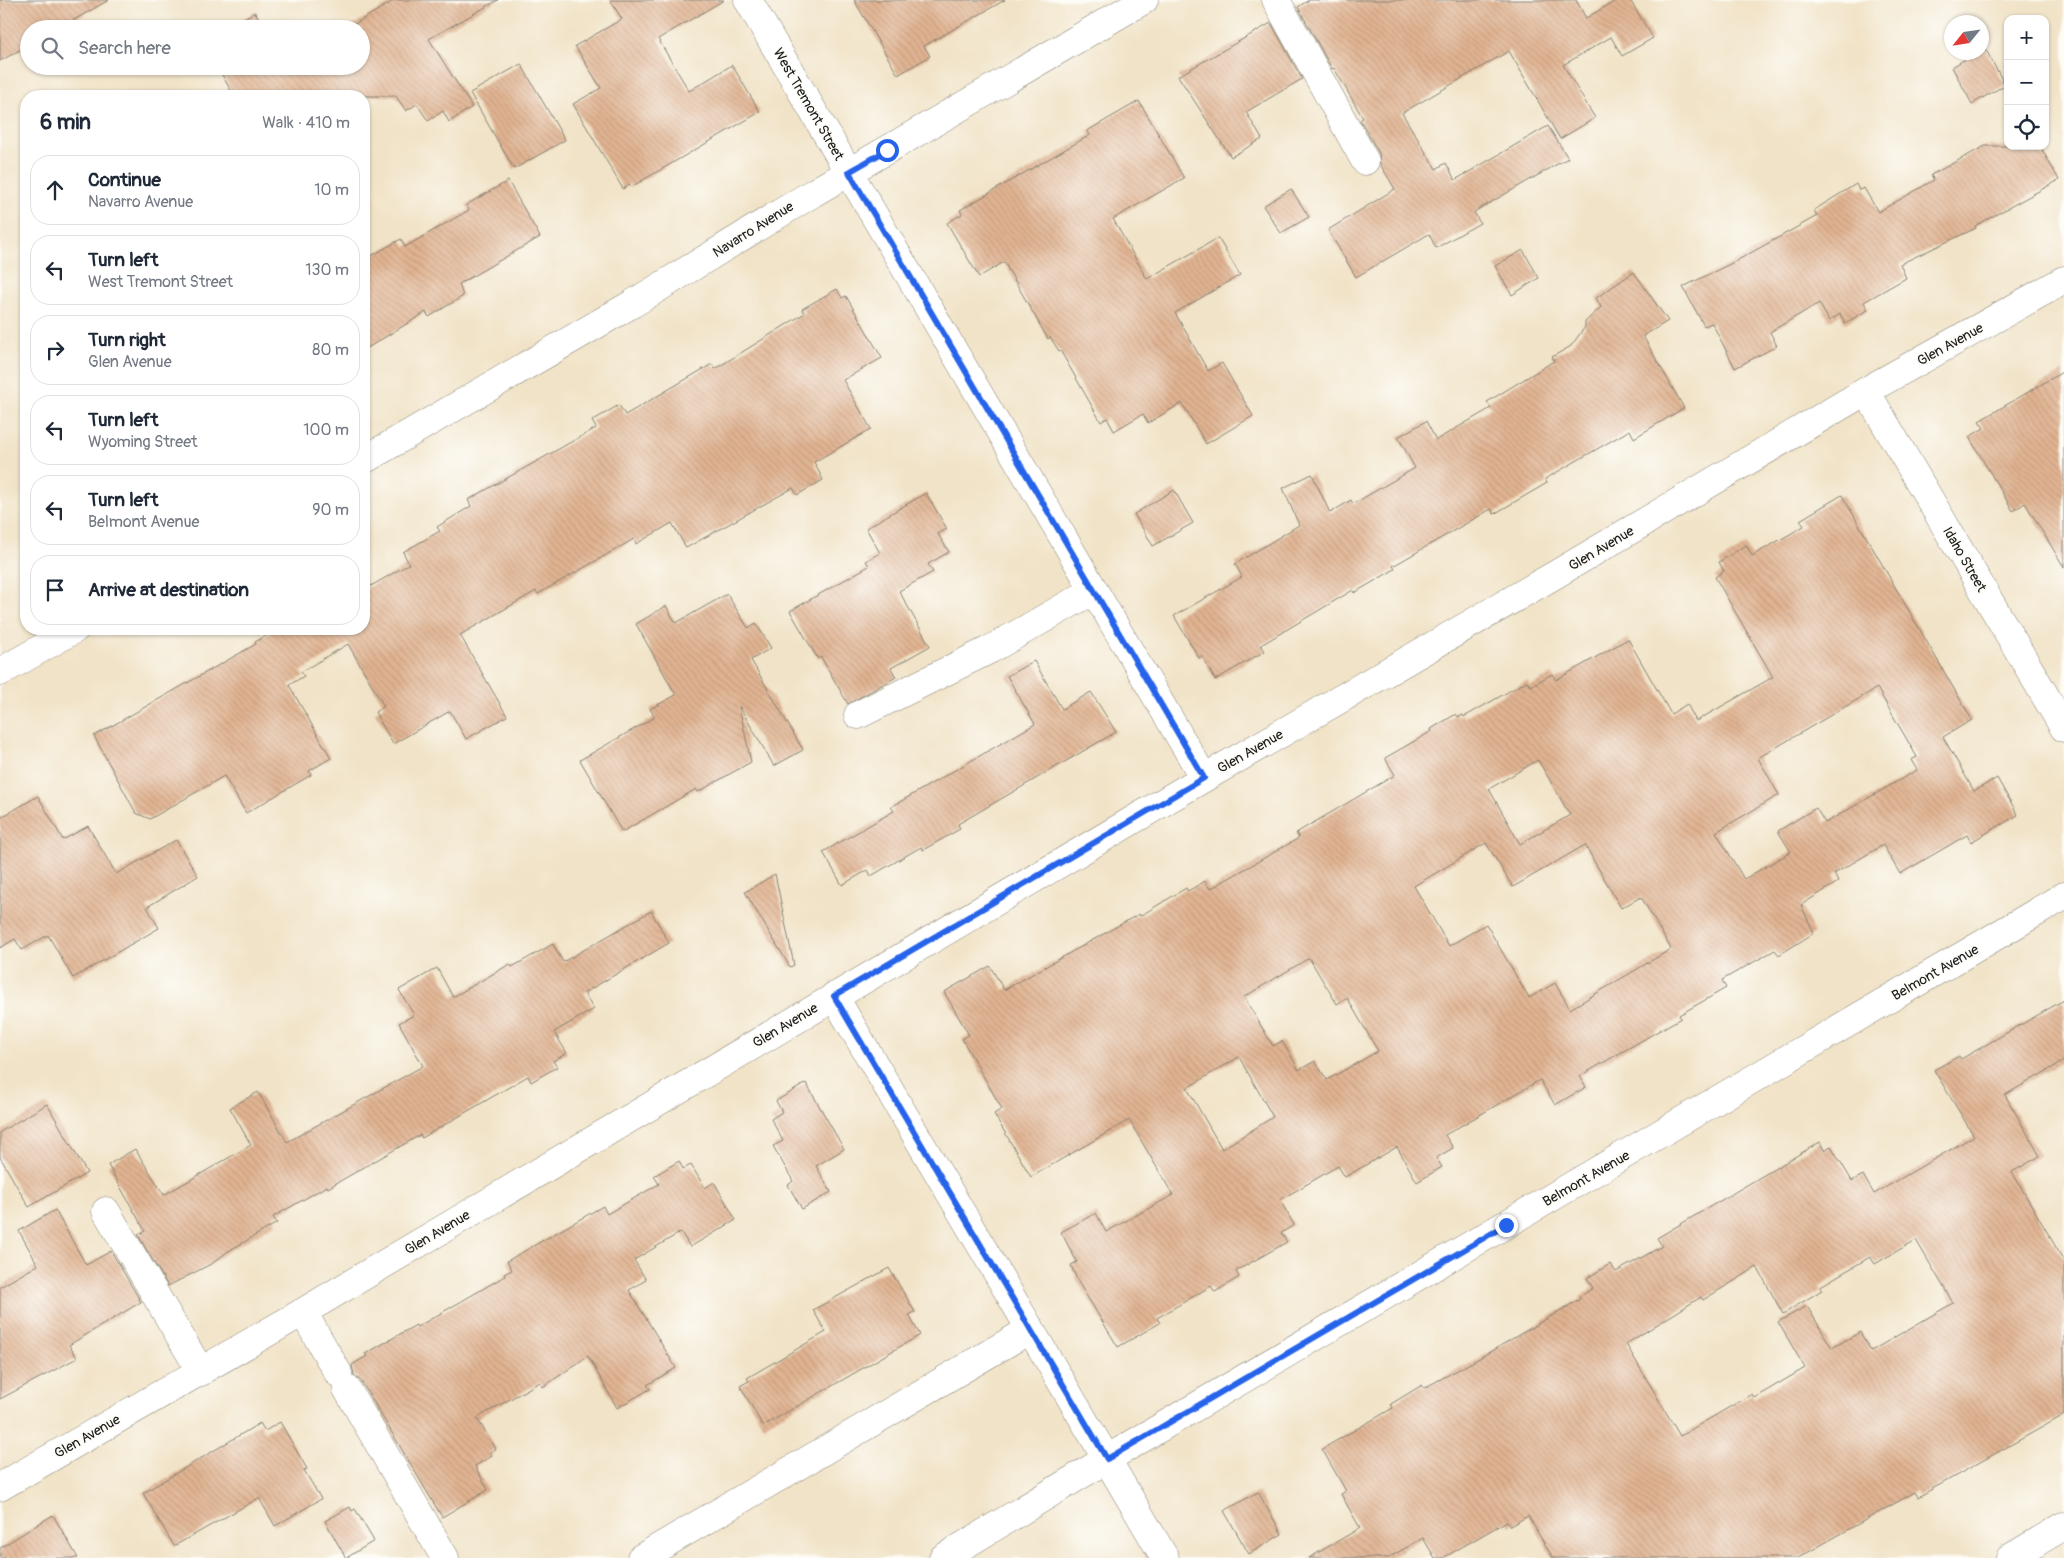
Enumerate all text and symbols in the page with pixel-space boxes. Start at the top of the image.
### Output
north arrow [1944,15,1989,60]
map controls [2004,15,2049,150]
button: + [2004,15,2049,60]
search box [20,20,370,75]
icon: search [38,34,66,62]
text: Search here [78,36,171,60]
street label: West Tremont Street [769,45,848,164]
button: − [2004,60,2049,105]
button: locate [2004,105,2049,150]
text: 6 min [40,109,91,136]
text: Walk · 410 m [262,113,350,133]
route start [876,139,899,162]
text: Continue [88,168,161,192]
icon: ahead [41,176,69,204]
text: 10 m [314,180,349,200]
text: Navarro Avenue [88,192,193,212]
street label: Navarro Avenue [710,198,797,261]
text: Turn left [88,248,158,272]
icon: left [41,256,69,284]
text: 130 m [305,260,349,280]
text: West Tremont Street [88,272,233,292]
street label: Glen Avenue [1914,319,1986,370]
text: Turn right [88,328,166,352]
icon: right [41,336,69,364]
text: 80 m [312,340,349,360]
text: Glen Avenue [88,352,172,372]
text: Turn left [88,408,158,432]
icon: left [41,416,69,444]
text: 100 m [303,420,349,440]
text: Wyoming Street [88,432,197,452]
text: Turn left [88,488,158,512]
icon: left [41,496,69,524]
text: 90 m [312,500,349,520]
text: Belmont Avenue [88,512,199,532]
street label: Glen Avenue [1566,522,1637,575]
street label: Idaho Street [1939,524,1990,595]
icon: arrive [41,576,69,604]
text: Arrive at destination [88,578,249,602]
street label: Glen Avenue [1214,726,1286,777]
street label: Belmont Avenue [1889,941,1982,1004]
street label: Glen Avenue [750,999,821,1052]
street label: Belmont Avenue [1540,1147,1633,1210]
street label: Glen Avenue [402,1206,473,1259]
route end [1495,1214,1518,1237]
street label: Glen Avenue [51,1411,123,1462]

